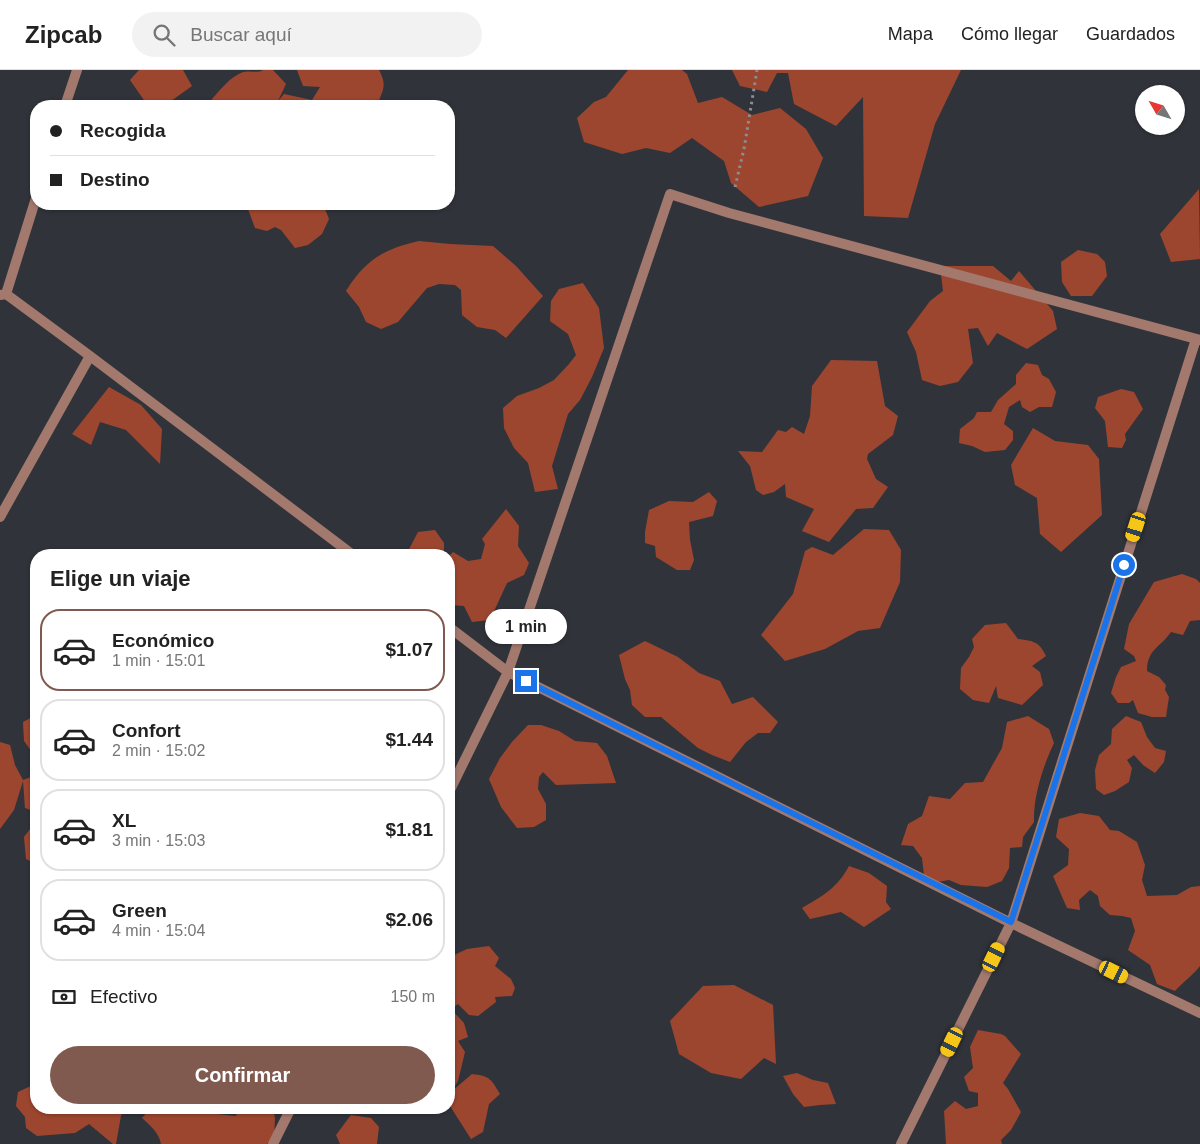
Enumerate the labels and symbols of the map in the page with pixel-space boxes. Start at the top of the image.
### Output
north arrow [1135,85,1185,135]
car [1124,510,1147,544]
route start [1113,554,1135,576]
callout: 1 min [485,608,567,644]
route end [515,670,537,692]
car [980,940,1007,974]
car [1097,959,1130,985]
car [938,1025,965,1059]

